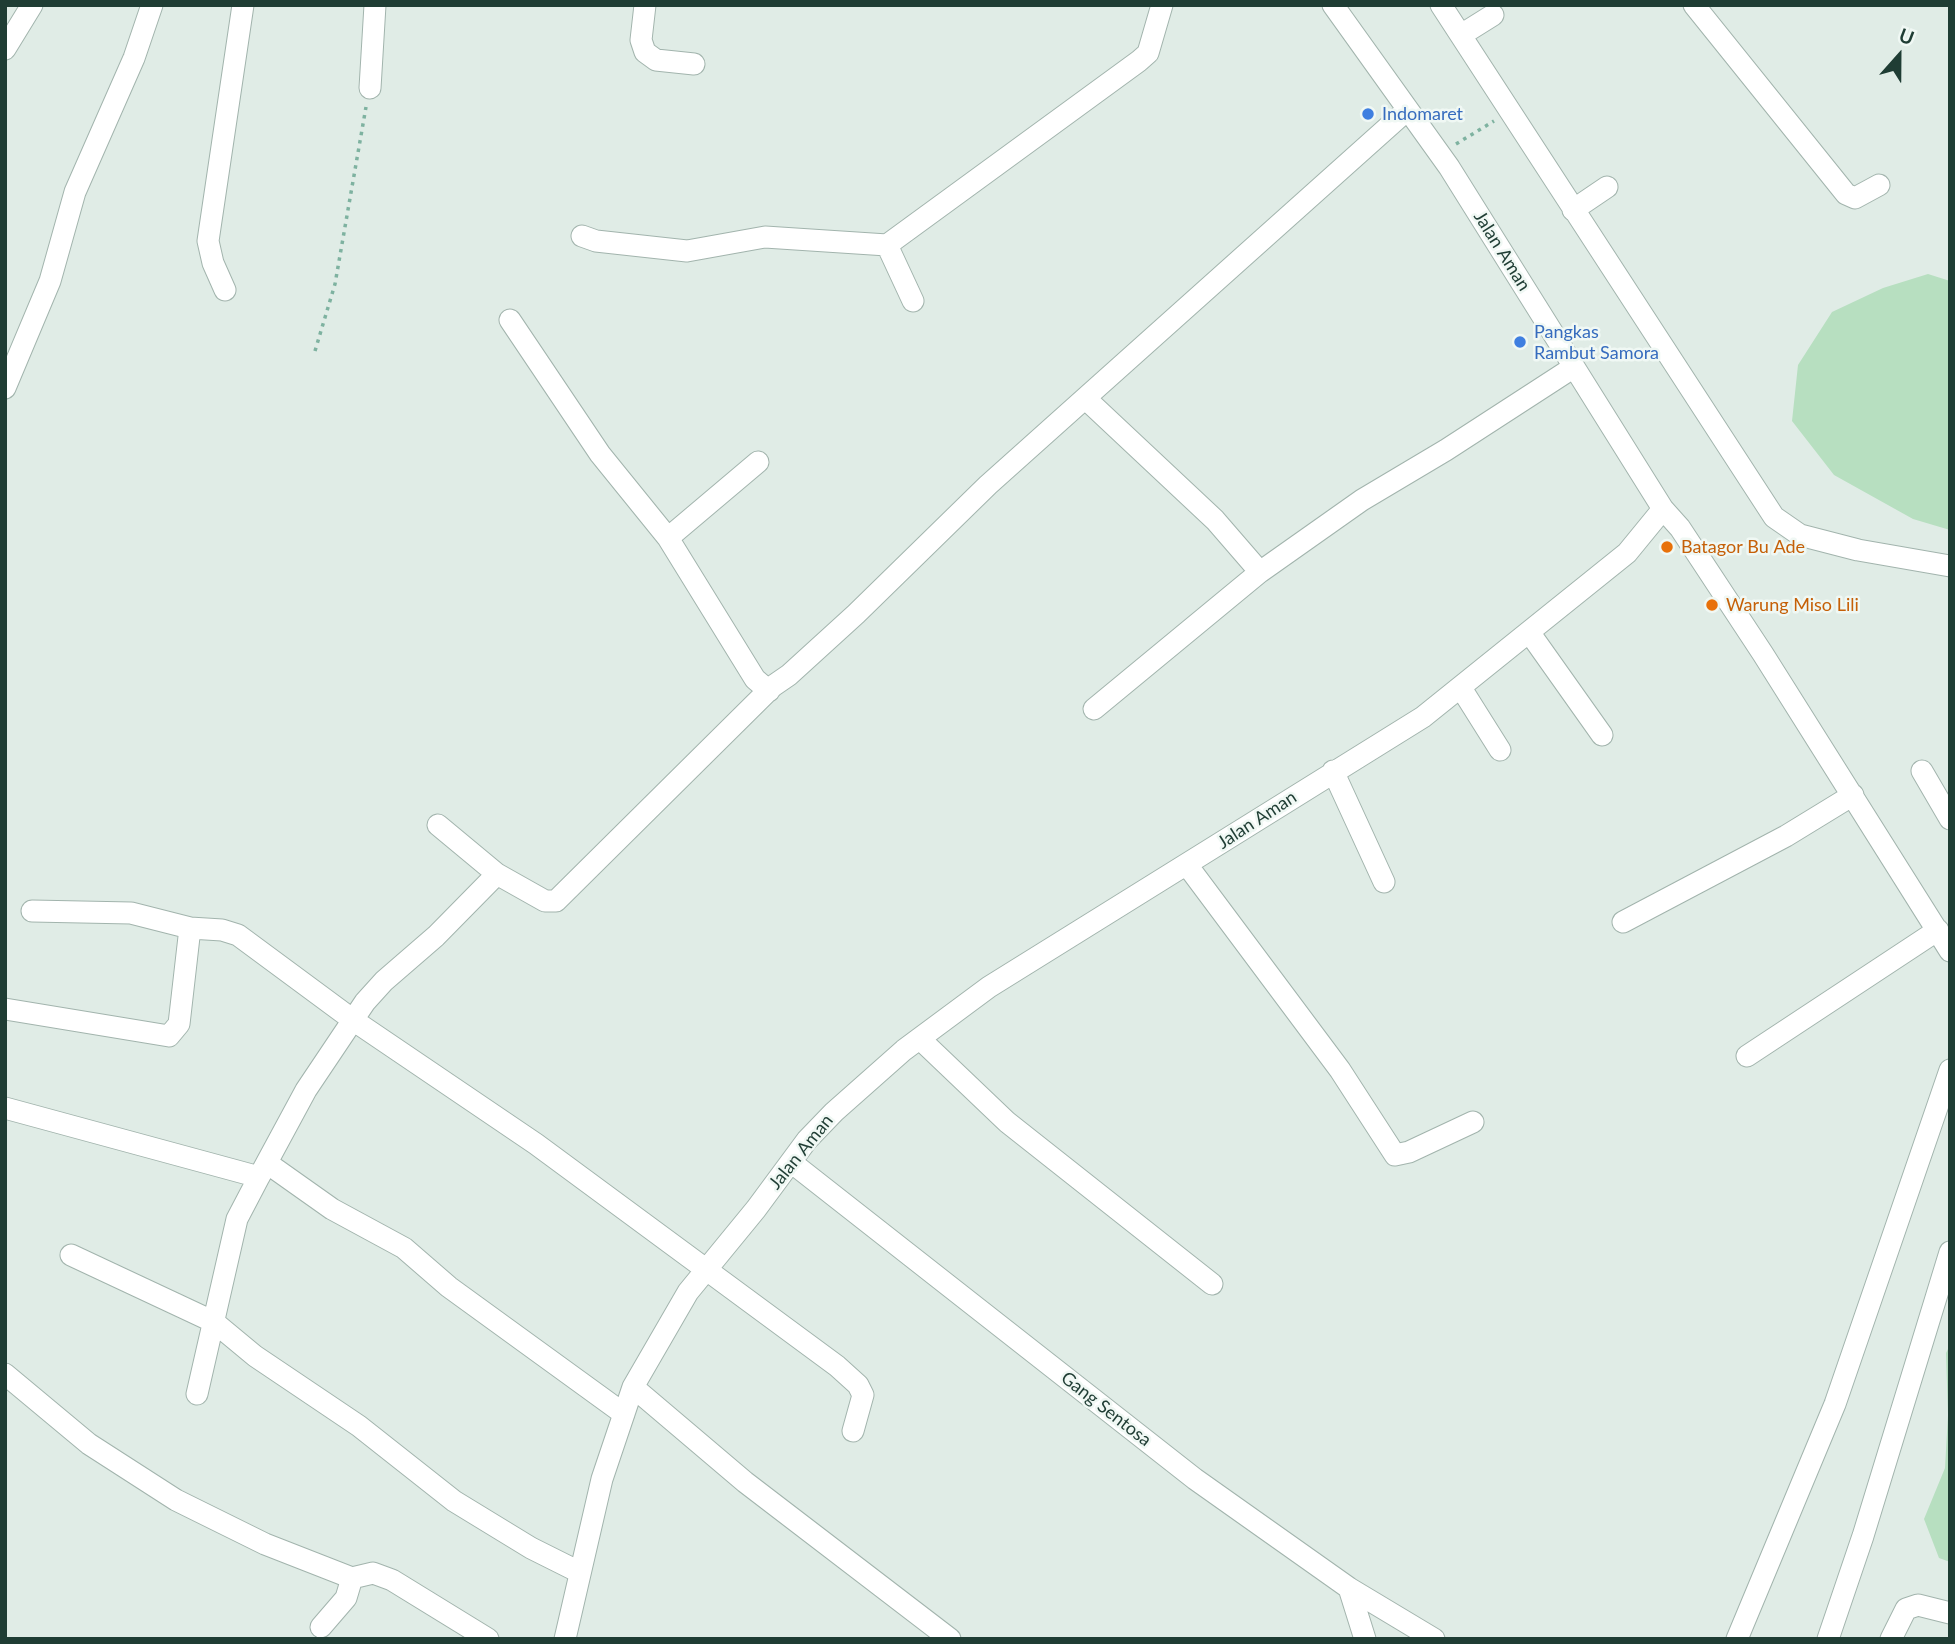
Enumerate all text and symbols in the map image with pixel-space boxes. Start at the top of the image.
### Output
north arrow [1864,21,1934,91]
text: U [1896,23,1917,49]
place label: Indomaret [1382,103,1463,125]
marker: Indomaret [1360,106,1376,122]
street label: Jalan Aman [1469,207,1535,295]
place label: Pangkas Rambut Samora [1534,321,1659,364]
marker: Pangkas Rambut Samora [1512,334,1528,350]
place label: Batagor Bu Ade [1681,536,1805,558]
marker: Batagor Bu Ade [1659,539,1675,555]
place label: Warung Miso Lili [1726,594,1859,616]
marker: Warung Miso Lili [1704,597,1720,613]
street label: Jalan Aman [1213,786,1301,854]
street label: Jalan Aman [764,1110,838,1194]
street label: Gang Sentosa [1057,1367,1155,1451]

